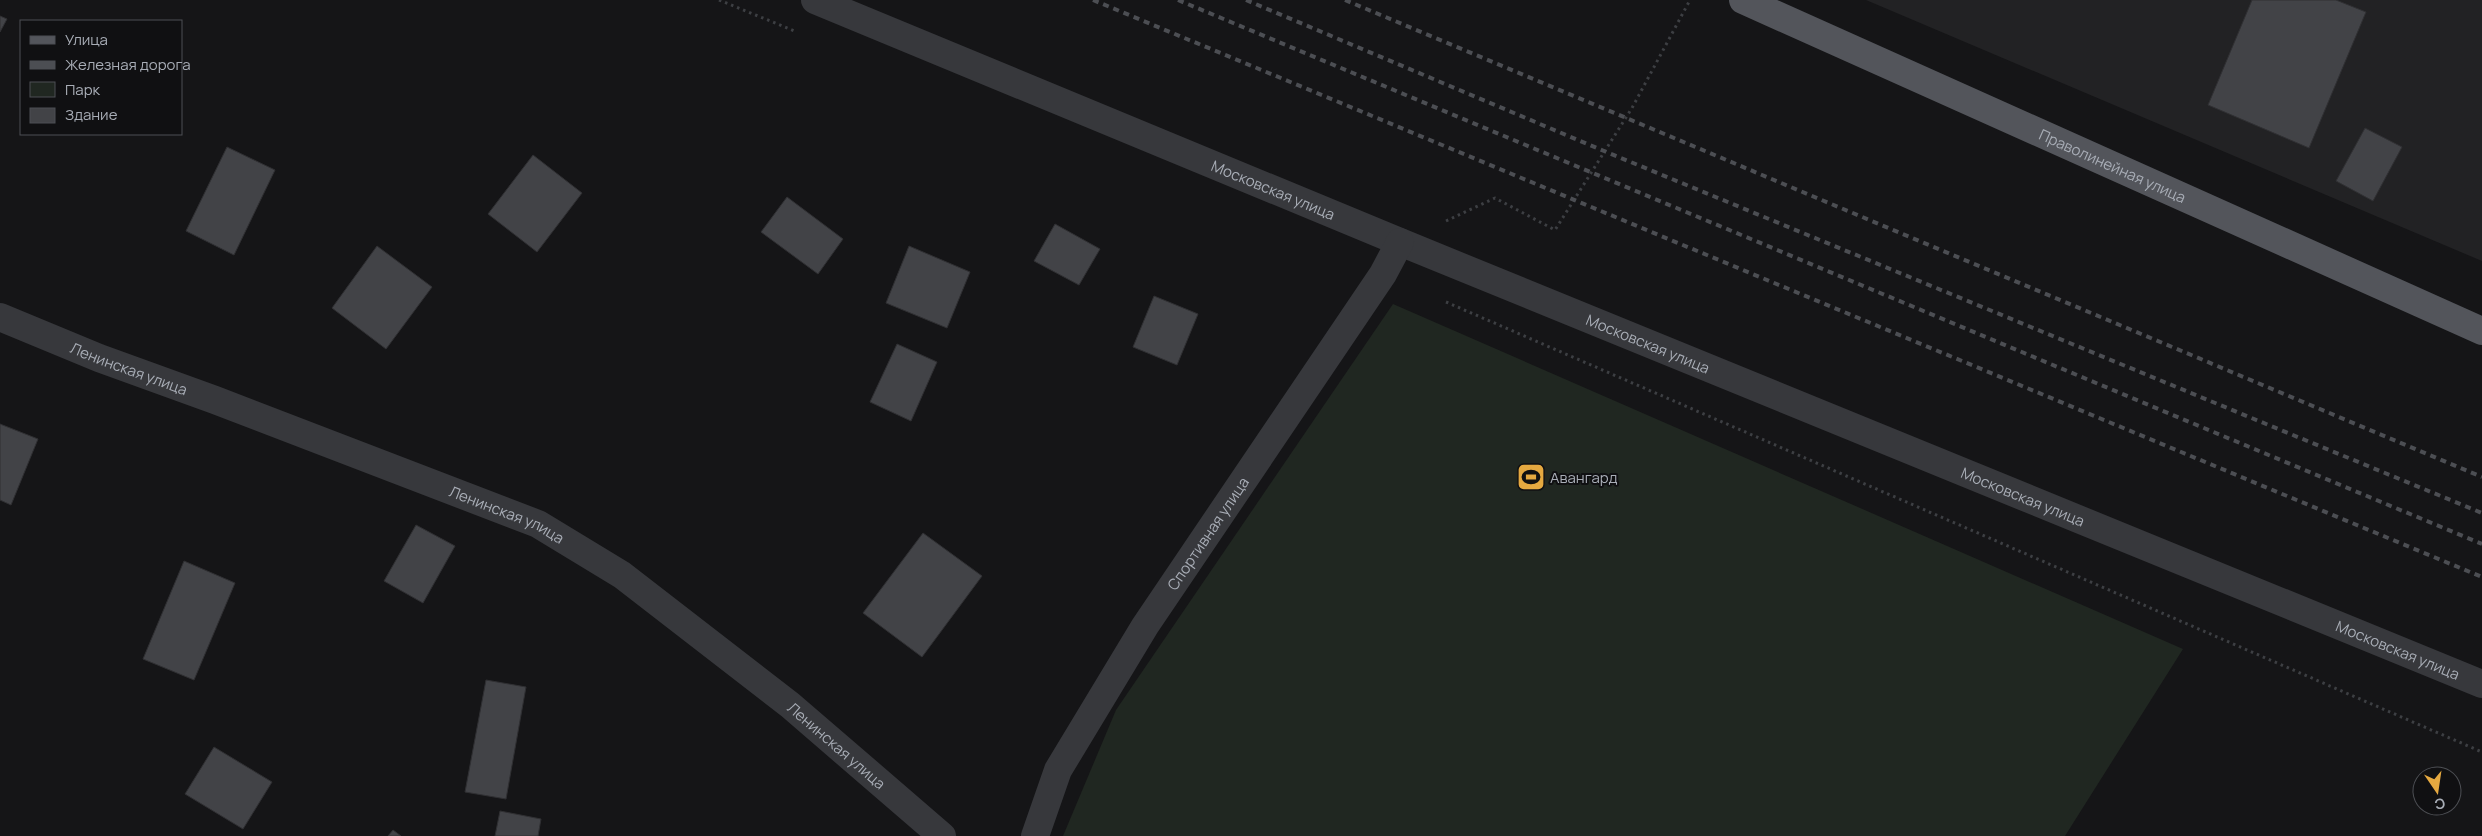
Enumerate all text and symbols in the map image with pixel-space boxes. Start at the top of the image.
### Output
legend [20,20,182,135]
text: Улица [65,29,108,50]
text: Железная дорога [65,54,190,75]
text: Парк [65,79,101,100]
text: Здание [65,104,118,125]
street label: Праволинейная улица [2036,124,2189,208]
street label: Московская улица [1208,155,1338,225]
street label: Московская улица [1583,309,1713,378]
street label: Ленинская улица [67,337,191,400]
sports icon: Авангард [1516,462,1546,492]
street label: Московская улица [1958,462,2088,531]
place label: Авангард [1550,467,1618,488]
street label: Спортивная улица [1162,473,1253,594]
street label: Ленинская улица [446,480,568,548]
street label: Московская улица [2333,615,2463,684]
street label: Ленинская улица [783,697,890,794]
north arrow [2412,766,2462,816]
text: С [2433,794,2447,815]

